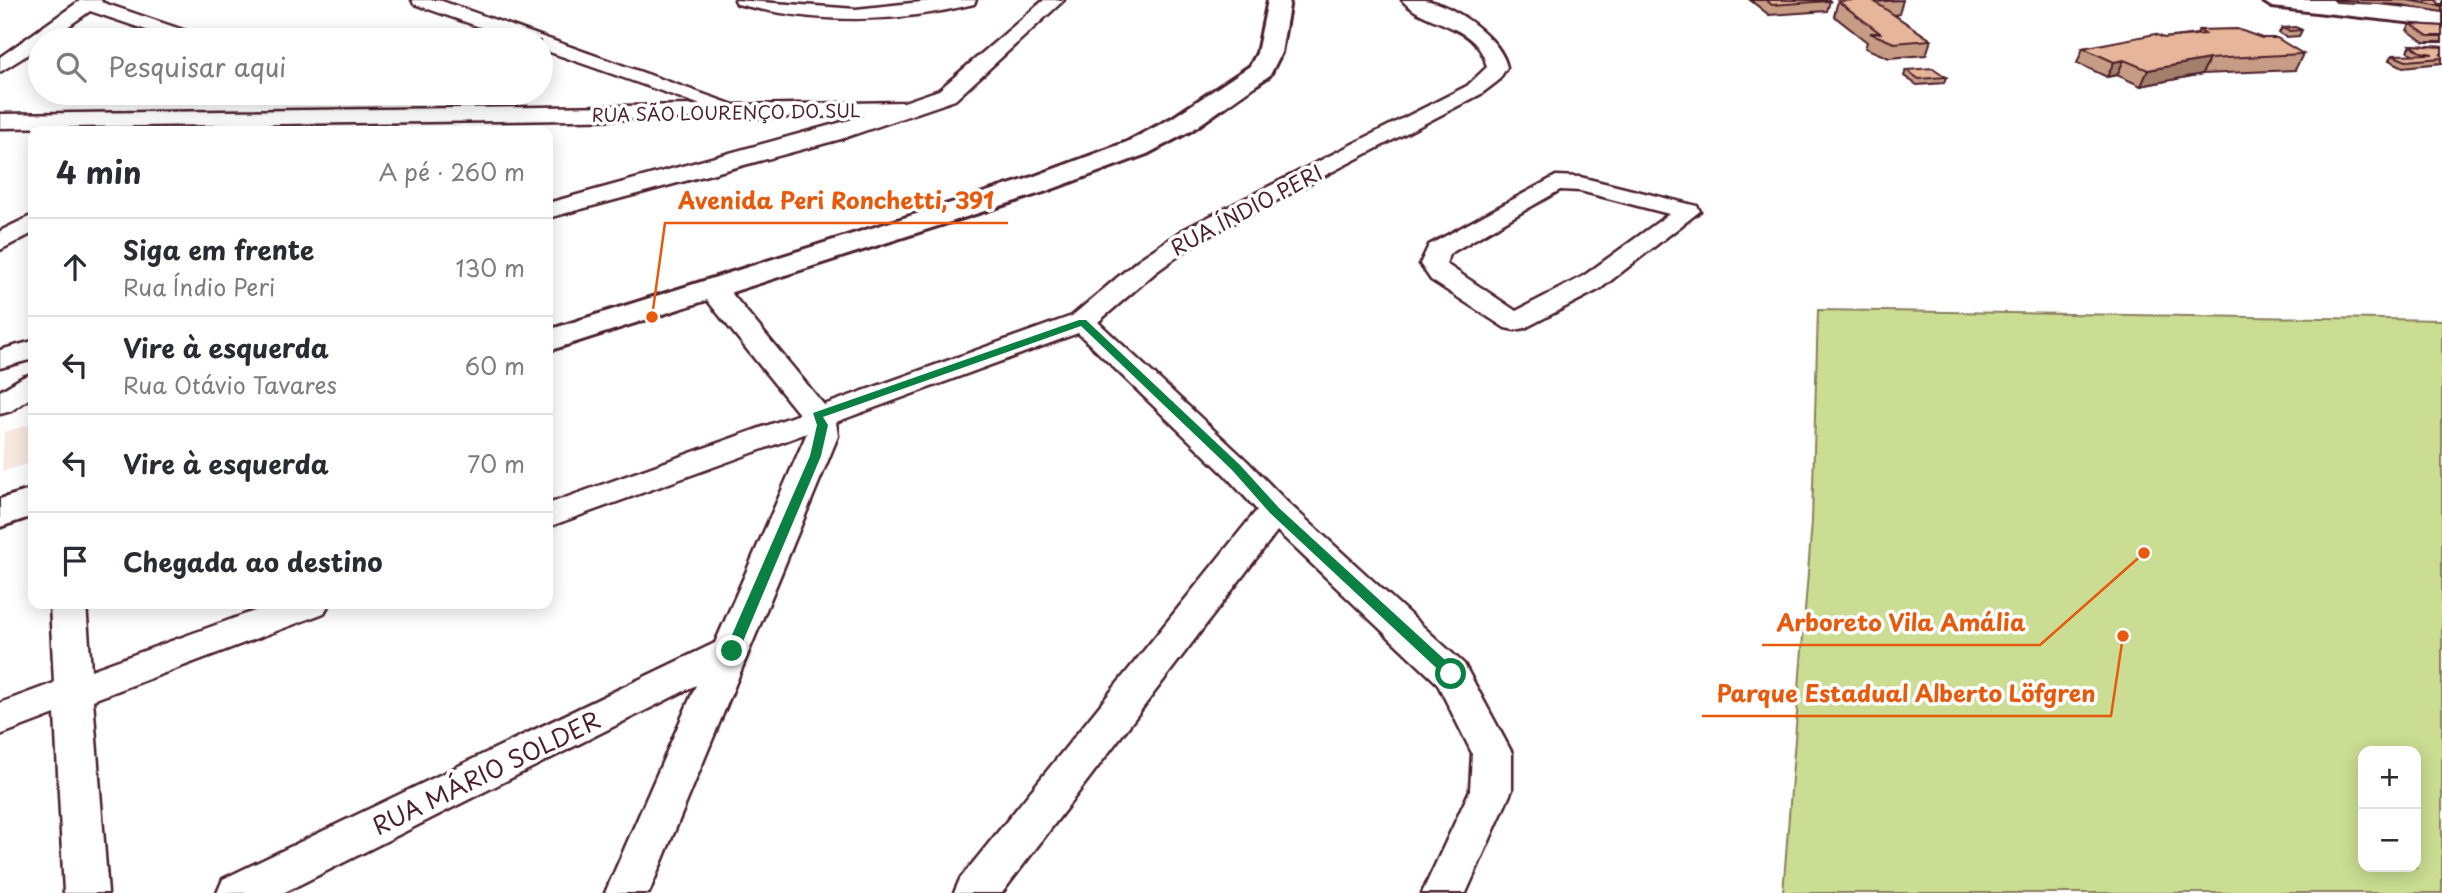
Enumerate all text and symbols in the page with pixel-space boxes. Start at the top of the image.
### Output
search box [28,28,553,105]
text: Pesquisar aqui [108,47,286,86]
icon: search [52,48,90,86]
street label: RUA SÃO LOURENÇO DO SUL [591,96,861,128]
text: 4 min [56,149,142,194]
text: A pé · 260 m [379,154,525,189]
street label: RUA ÍNDIO PERI [1164,155,1328,263]
callout: Avenida Peri Ronchetti, 391 [665,179,1008,223]
text: Avenida Peri Ronchetti, 391 [677,182,994,217]
text: Siga em frente [123,230,314,269]
icon: ahead [56,248,94,286]
text: 130 m [455,250,525,285]
text: Rua Índio Peri [123,269,275,304]
text: Vire à esquerda [123,328,329,367]
icon: left [56,346,94,384]
text: 60 m [465,348,525,383]
text: Rua Otávio Tavares [123,367,337,402]
icon: left [56,444,94,482]
text: Vire à esquerda [123,444,329,483]
text: 70 m [467,446,525,481]
icon: arrive [56,542,94,580]
text: Chegada ao destino [123,542,382,581]
callout: Arboreto Vila Amália [1762,601,2040,645]
text: Arboreto Vila Amália [1775,604,2026,639]
route end [716,635,747,666]
route start [1435,658,1466,689]
callout: Parque Estadual Alberto Löfgren [1702,672,2111,716]
text: Parque Estadual Alberto Löfgren [1716,675,2096,710]
street label: RUA MÁRIO SOLDER [366,701,606,843]
map controls [2358,746,2421,872]
button: + [2358,746,2421,809]
button: − [2358,809,2421,872]

